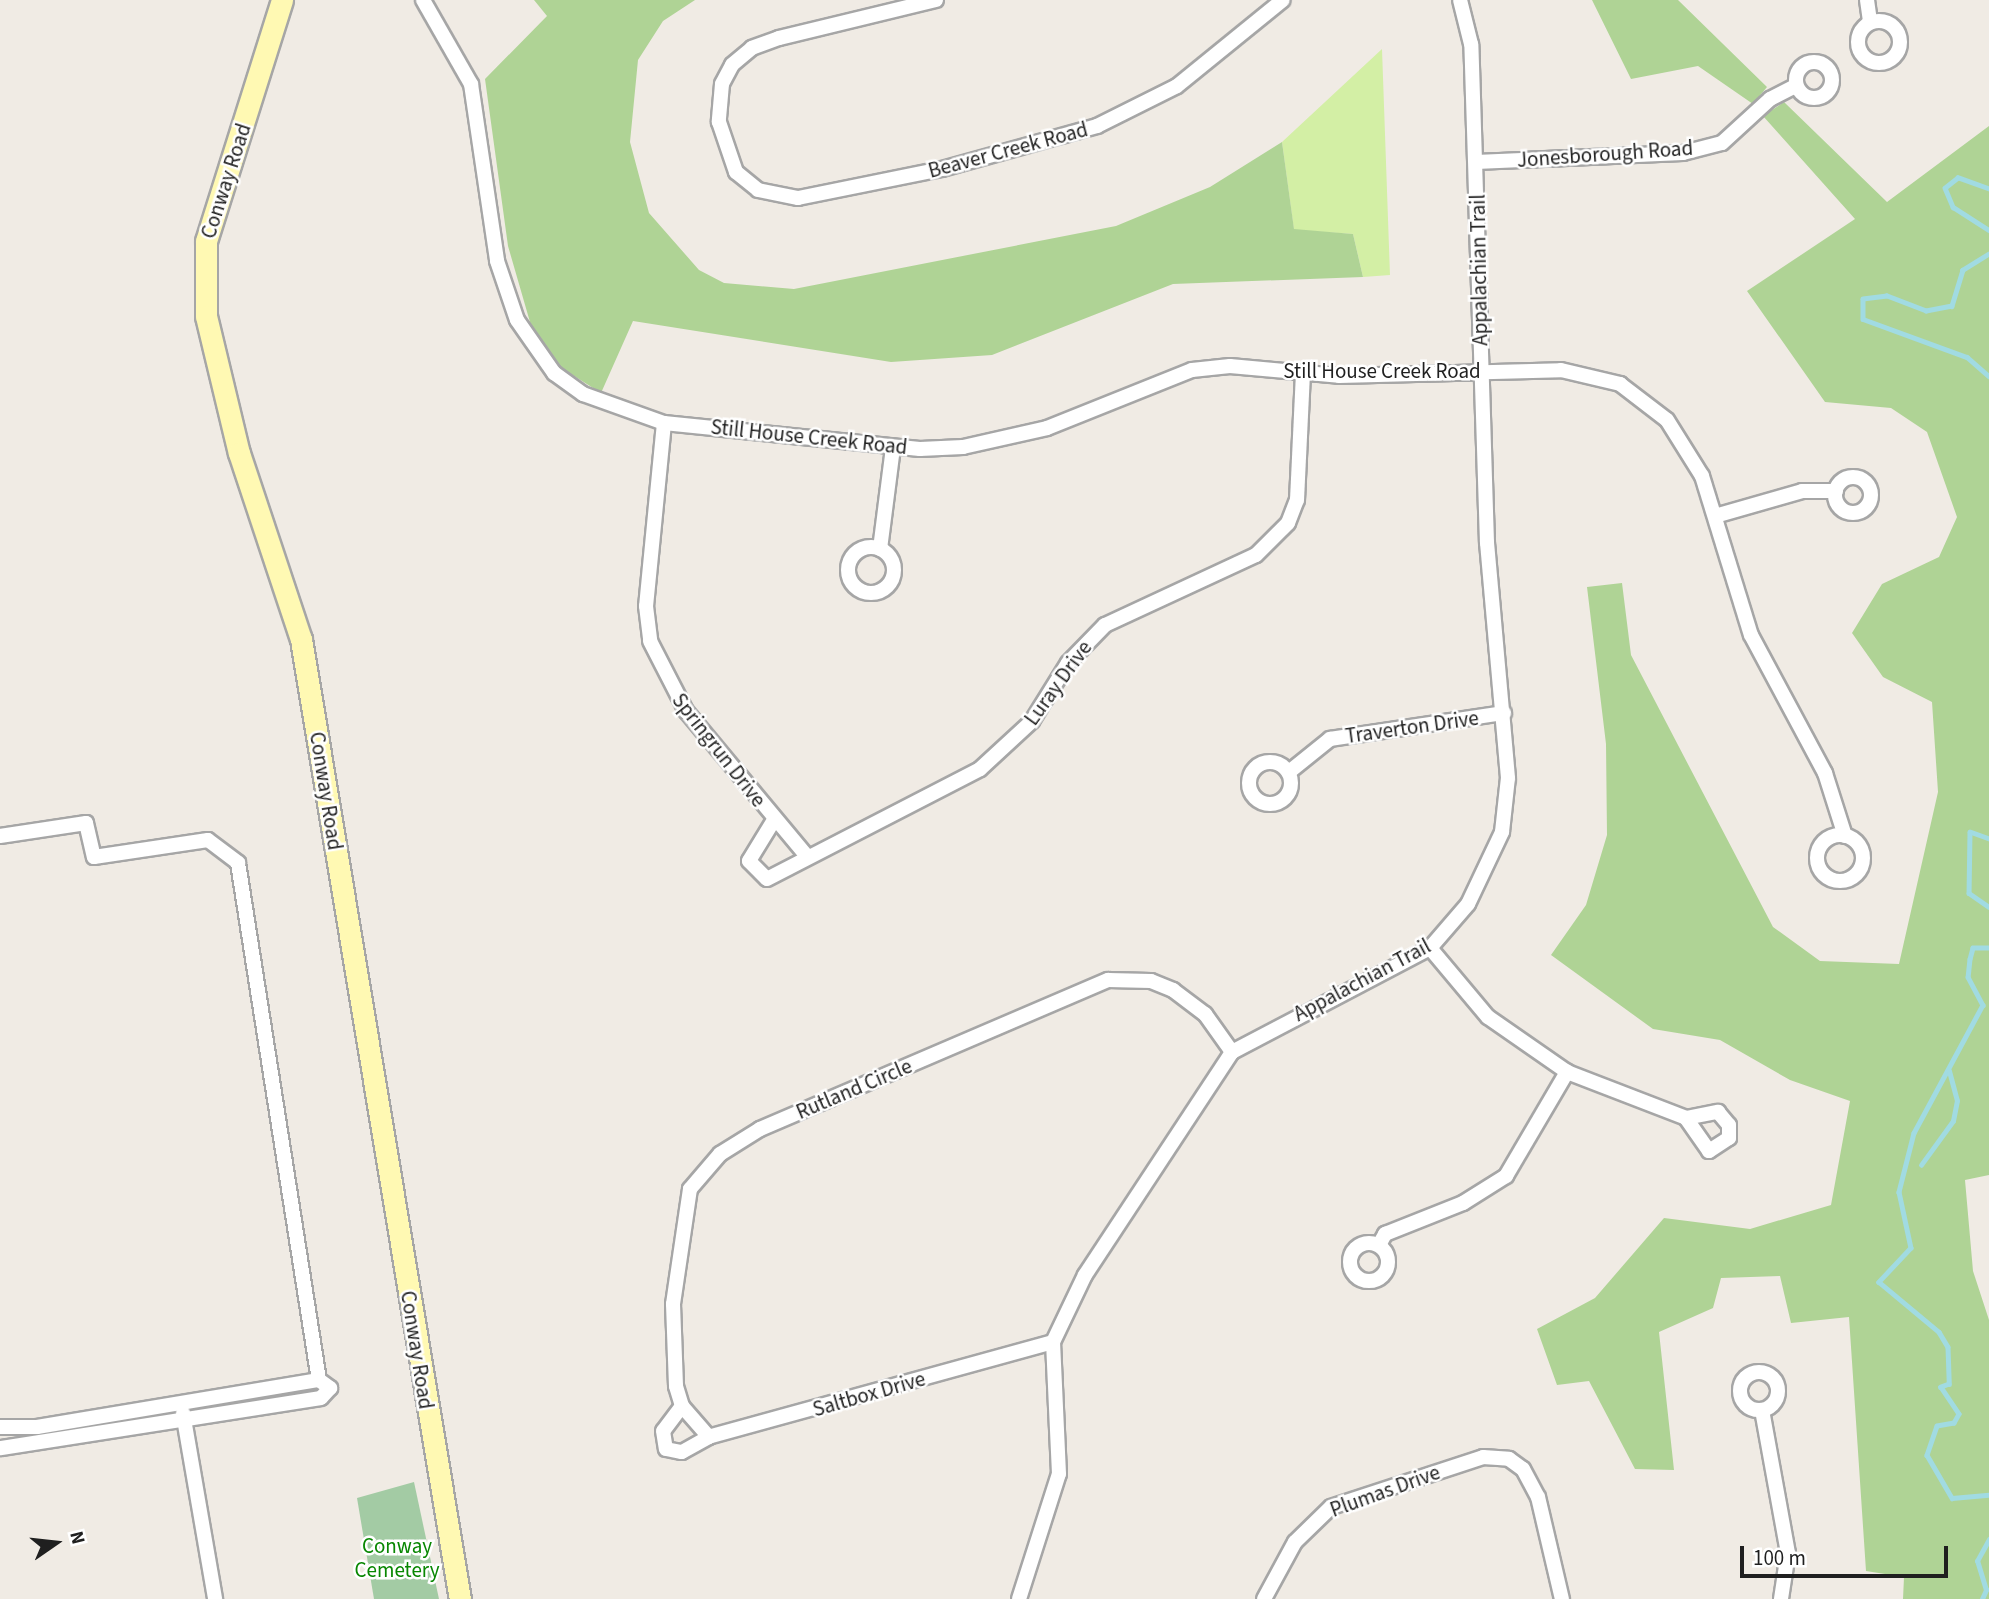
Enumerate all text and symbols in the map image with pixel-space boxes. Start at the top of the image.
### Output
street label: Beaver Creek Road [925,117,1091,183]
street label: Conway Road [196,120,256,242]
street label: Jonesborough Road [1516,135,1694,173]
street label: Appalachian Trail [1465,194,1493,346]
street label: Still House Creek Road [1283,358,1481,384]
street label: Still House Creek Road [710,414,908,460]
street label: Luray Drive [1019,636,1097,730]
street label: Springrun Drive [667,688,771,812]
street label: Traverton Drive [1344,705,1480,749]
street label: Conway Road [304,730,348,852]
street label: Appalachian Trail [1289,933,1435,1027]
street label: Rutland Circle [792,1053,916,1125]
street label: Conway Road [395,1289,439,1411]
street label: Saltbox Drive [810,1366,928,1422]
street label: Plumas Drive [1327,1459,1443,1523]
north arrow [21,1508,91,1578]
text: N [62,1528,91,1547]
scale bar [1744,1532,1952,1576]
park label: Conway Cemetery [355,1533,439,1583]
text: 100 m [1753,1543,1806,1573]

